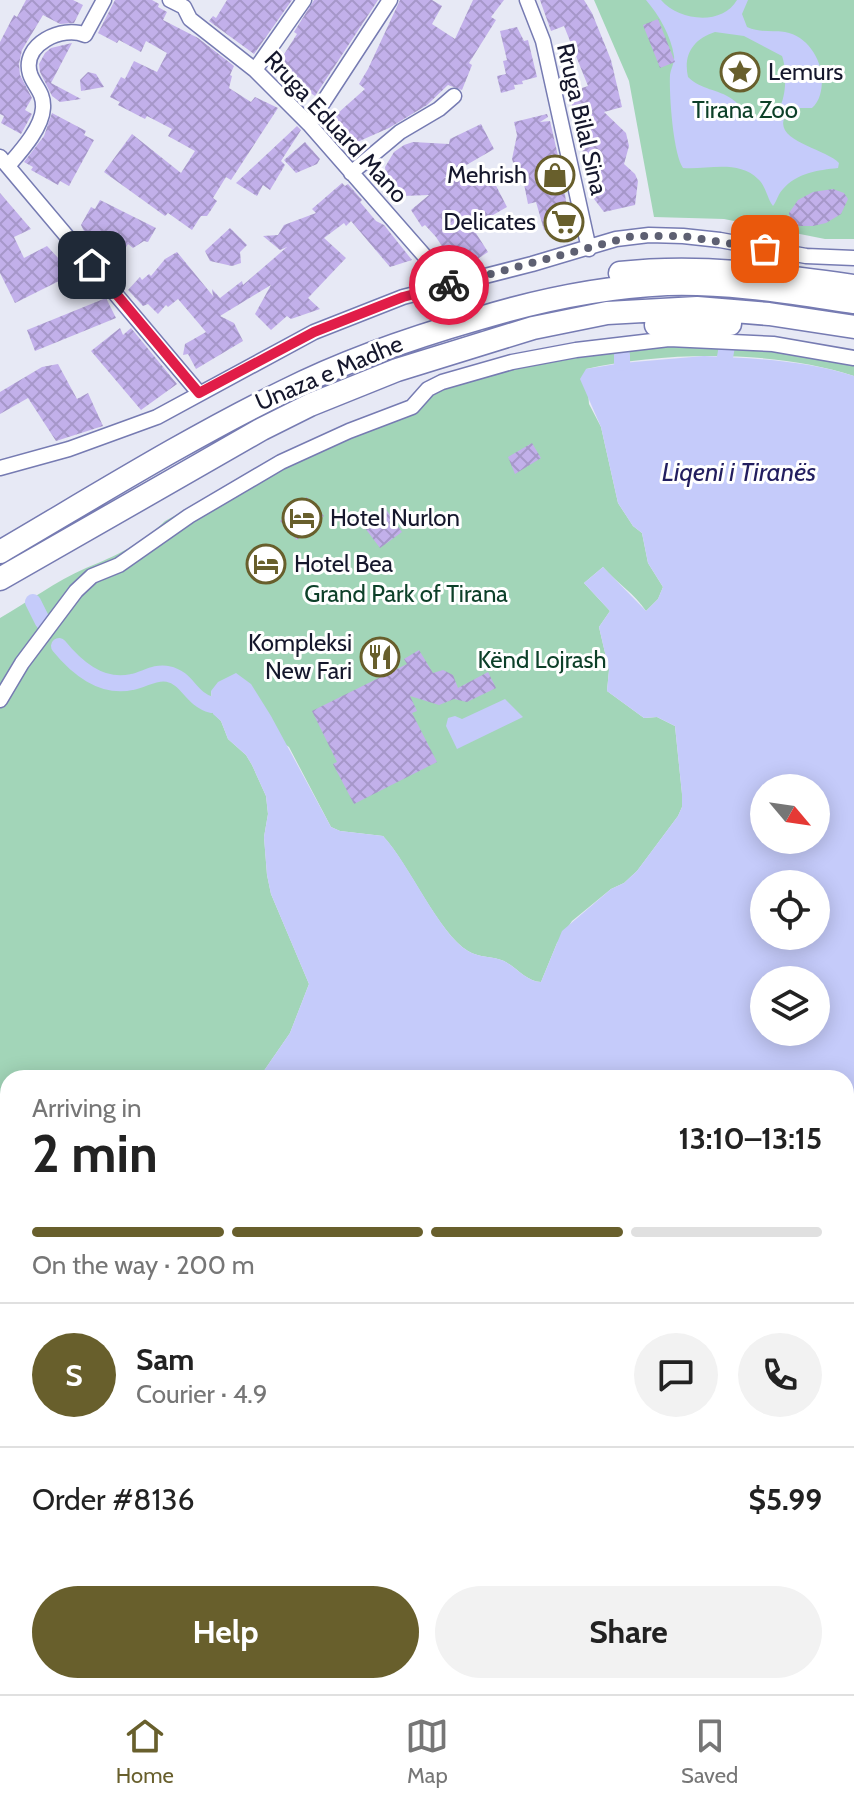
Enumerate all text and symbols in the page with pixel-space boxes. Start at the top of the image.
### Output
street label: Rruga Bilal Sina [551,40,614,198]
street label: Rruga Eduard Mano [259,45,414,209]
place icon: Lemurs [719,51,761,93]
place label: Lemurs [768,57,843,86]
park label: Tirana Zoo [692,95,798,124]
shop icon: Mehrish [534,154,576,196]
place label: Mehrish [447,160,527,189]
supermarket icon: Delicates [543,201,585,243]
place label: Delicates [443,207,536,236]
pin [731,215,799,283]
icon: bag [743,227,787,271]
pin [58,231,126,299]
icon: home [70,243,114,287]
courier [409,245,489,325]
icon: bike [427,263,471,307]
street label: Unaza e Madhe [251,328,407,417]
water label: Liqeni i Tiranës [662,456,816,488]
hotel icon: Hotel Nurlon [281,497,323,539]
place label: Hotel Nurlon [330,503,460,532]
hotel icon: Hotel Bea [245,543,287,585]
place label: Hotel Bea [294,549,394,578]
park label: Grand Park of Tirana [304,579,508,608]
place label: Kompleksi New Fari [248,628,352,685]
restaurant icon: Kompleksi New Fari [359,636,401,678]
park label: Kënd Lojrash [477,645,607,674]
north arrow [750,774,830,854]
map controls [750,774,830,1046]
button: locate [750,870,830,950]
button: layers [750,966,830,1046]
text: Arriving in [32,1092,142,1124]
text: 13:10–13:15 [679,1120,822,1157]
text: 2 min [32,1122,158,1185]
text: On the way · 200 m [32,1249,255,1281]
button: chat [634,1333,718,1417]
button: phone [738,1333,822,1417]
text: Sam [136,1341,194,1378]
text: S [65,1357,83,1394]
text: Courier · 4.9 [136,1378,268,1410]
text: Order #8136 [32,1481,195,1518]
text: $5.99 [749,1481,822,1518]
button: Help [32,1586,419,1678]
button: Share [435,1586,822,1678]
tab: Home [116,1714,174,1789]
tab: Map [405,1714,449,1789]
tab: Saved [681,1714,738,1789]

